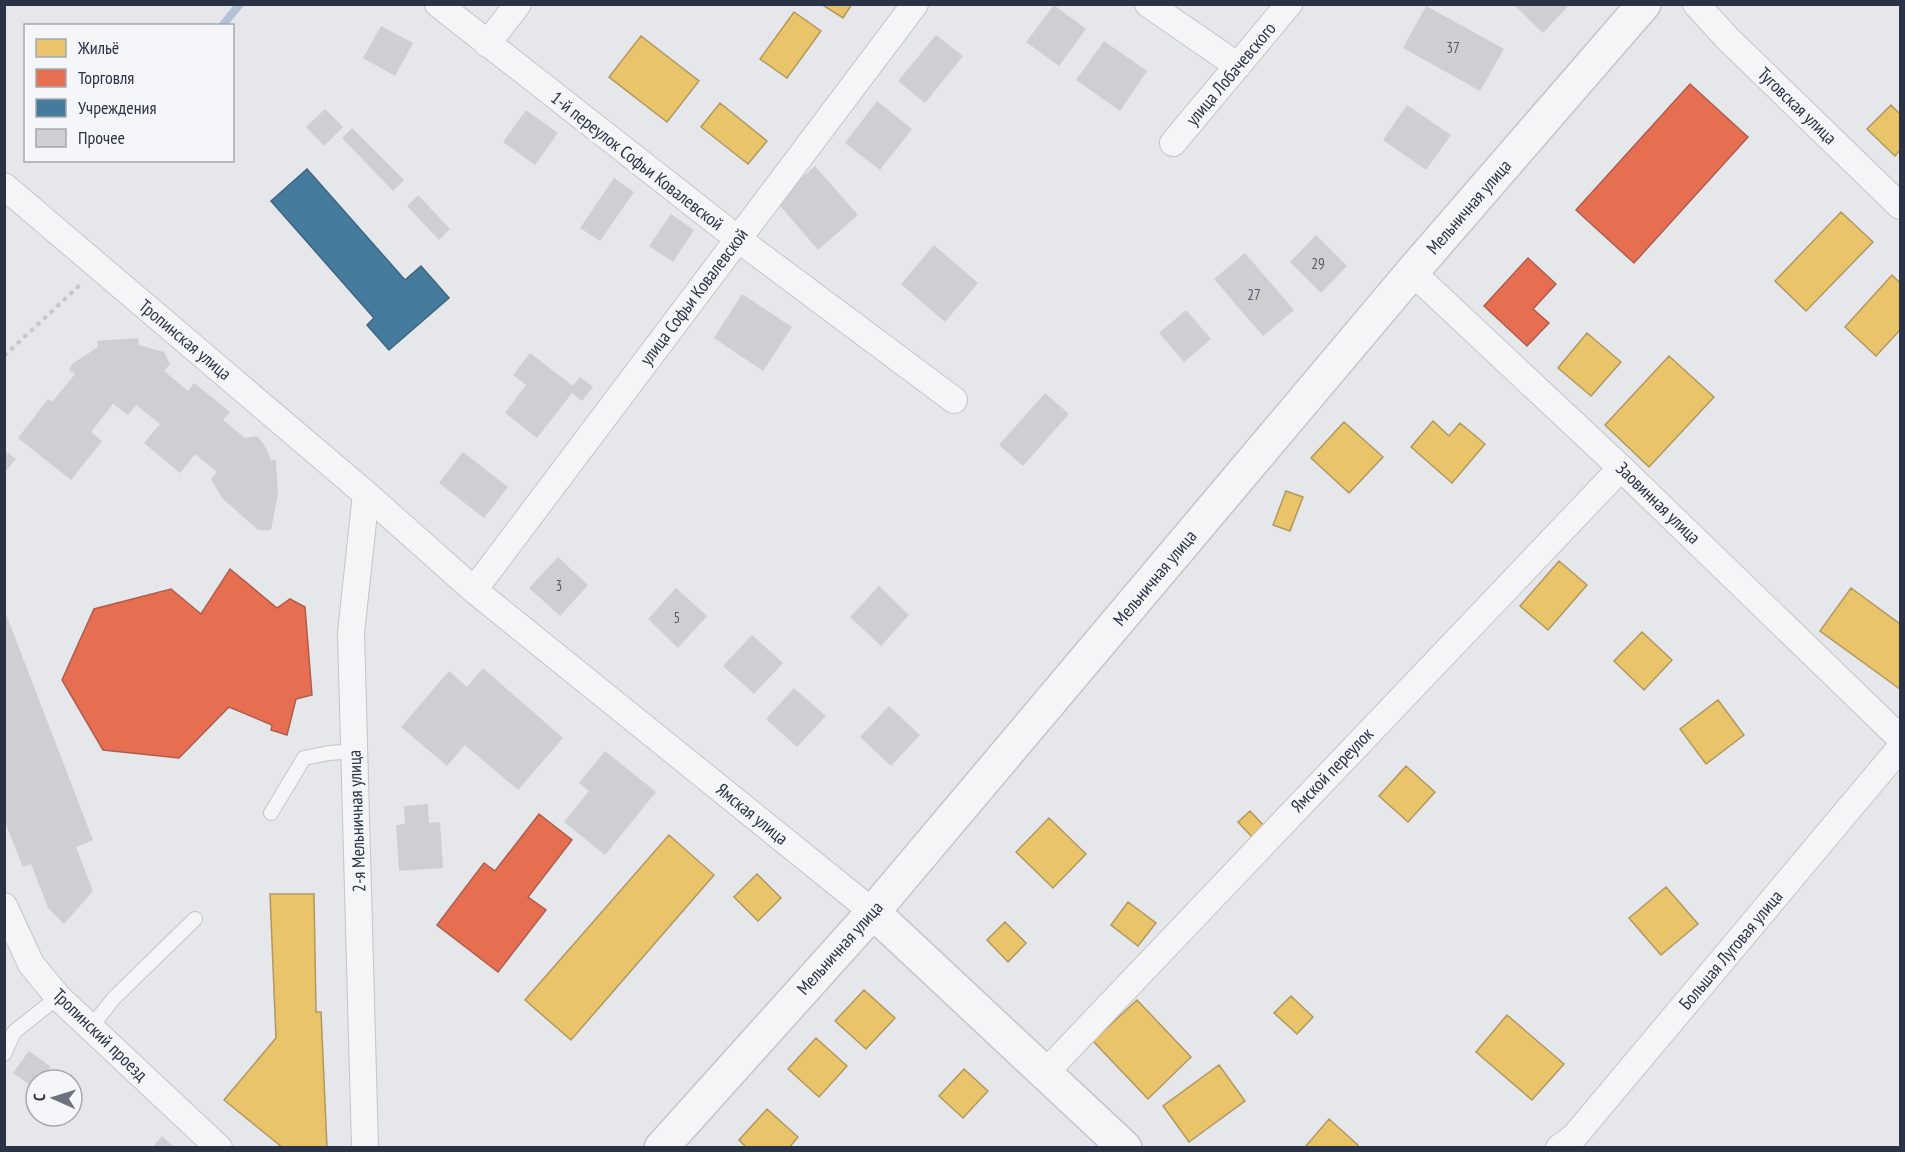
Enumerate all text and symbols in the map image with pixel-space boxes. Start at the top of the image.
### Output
street label: улица Лобачевского [1181,17,1281,130]
legend [24,24,234,162]
text: Жильё [77,36,119,59]
house number: 37 [1446,38,1460,57]
street label: Туговская улица [1753,62,1842,149]
text: Торговля [78,66,134,89]
street label: 1-й переулок Софьи Ковалевской [546,86,728,235]
text: Учреждения [78,96,156,119]
text: Прочее [78,126,125,149]
street label: Мельничная улица [1421,155,1516,259]
street label: улица Софьи Ковалевской [635,224,753,370]
house number: 29 [1311,254,1325,273]
house number: 27 [1247,285,1261,304]
street label: Тропинская улица [134,294,236,385]
street label: Заовинная улица [1611,457,1705,549]
street label: Мельничная улица [1108,525,1201,630]
house number: 3 [556,576,562,595]
house number: 5 [674,608,680,627]
street label: Ямской переулок [1285,722,1378,817]
street label: 2-я Мельничная улица [343,750,370,893]
street label: Ямская улица [712,778,793,850]
street label: Большая Луговая улица [1674,885,1787,1014]
street label: Мельничная улица [792,896,888,999]
street label: Тропинский проезд [48,983,153,1086]
north arrow [24,1068,84,1128]
text: С [29,1092,49,1101]

